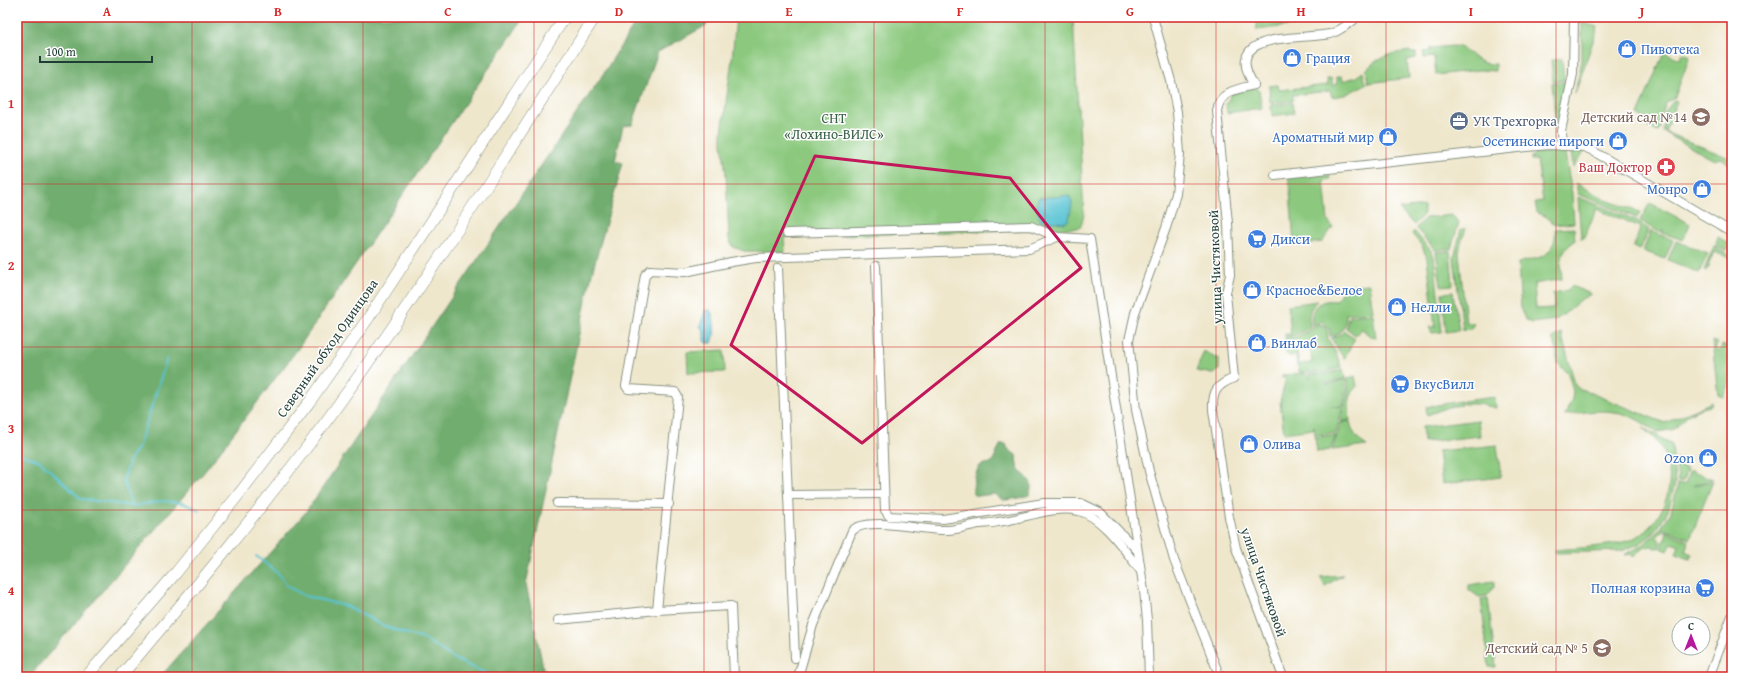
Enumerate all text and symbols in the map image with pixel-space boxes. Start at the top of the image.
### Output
text: A [103,2,112,21]
text: B [274,2,282,21]
text: C [444,2,452,21]
text: D [615,2,623,21]
text: E [786,2,793,21]
text: F [957,2,964,21]
text: G [1126,2,1134,21]
text: H [1296,2,1306,21]
text: I [1469,2,1473,21]
text: J [1638,2,1645,21]
scale bar [40,38,152,64]
shop icon: Пивотека [1616,38,1638,60]
place label: Пивотека [1641,39,1700,59]
text: 100 m [46,43,76,60]
shop icon: Грация [1281,47,1303,69]
place label: Грация [1306,48,1350,68]
text: 1 [8,94,14,113]
school or university icon: Детский сад №14 [1690,106,1712,128]
place label: Детский сад №14 [1580,107,1687,127]
park label: СНТ «Лохино-ВИЛС» [784,108,884,144]
office icon: УК Трехгорка [1448,110,1470,132]
place label: УК Трехгорка [1473,111,1557,131]
shop icon: Ароматный мир [1377,126,1399,148]
place label: Ароматный мир [1272,127,1374,147]
shop icon: Осетинские пироги [1607,130,1629,152]
place label: Осетинские пироги [1483,131,1604,151]
pharmacy icon: Ваш Доктор [1655,156,1677,178]
place label: Ваш Доктор [1579,157,1652,177]
shop icon: Монро [1691,178,1713,200]
place label: Монро [1647,179,1688,199]
street label: улица Чистяковой [1203,209,1227,326]
supermarket icon: Дикси [1246,228,1268,250]
place label: Дикси [1270,229,1310,249]
text: 2 [8,256,15,275]
street label: Северный обход Одинцова [272,274,383,421]
shop icon: Красное&Белое [1241,279,1263,301]
place label: Красное&Белое [1266,280,1363,300]
shop icon: Нелли [1386,296,1408,318]
place label: Нелли [1411,297,1451,317]
shop icon: Винлаб [1246,332,1268,354]
place label: Винлаб [1271,333,1317,353]
supermarket icon: ВкусВилл [1389,373,1411,395]
place label: ВкусВилл [1414,374,1475,394]
text: 3 [8,419,14,438]
shop icon: Олива [1238,433,1260,455]
place label: Олива [1263,434,1301,454]
shop icon: Ozon [1697,447,1719,469]
place label: Ozon [1664,448,1694,468]
street label: улица Чистяковой [1236,524,1292,639]
supermarket icon: Полная корзина [1694,577,1716,599]
place label: Полная корзина [1591,578,1691,598]
text: 4 [8,581,15,600]
north arrow [1671,616,1711,656]
text: С [1688,618,1694,634]
school or university icon: Детский сад № 5 [1591,637,1613,659]
place label: Детский сад № 5 [1485,638,1588,658]

